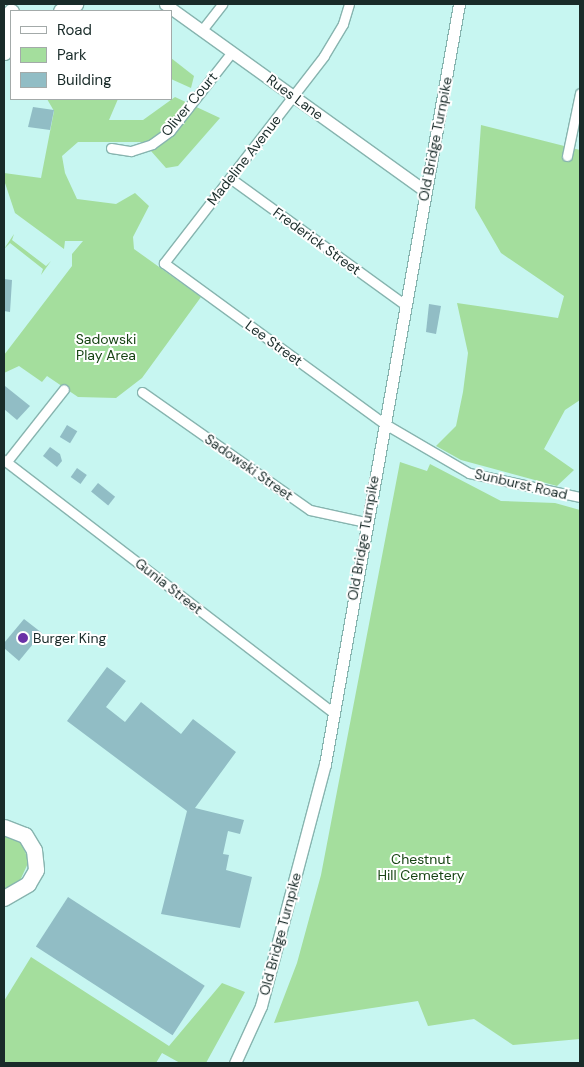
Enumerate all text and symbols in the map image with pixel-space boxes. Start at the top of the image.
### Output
legend [10,10,172,100]
text: Road [57,20,92,40]
text: Park [57,45,87,65]
street label: Oliver Court [157,69,221,139]
text: Building [57,70,112,90]
street label: Rues Lane [263,71,327,123]
street label: Old Bridge Turnpike [415,75,455,203]
street label: Madeline Avenue [204,112,284,208]
street label: Frederick Street [270,204,364,278]
street label: Lee Street [242,317,306,369]
park label: Sadowski Play Area [76,331,136,364]
street label: Sadowski Street [202,430,296,504]
street label: Sunburst Road [473,465,569,503]
street label: Old Bridge Turnpike [344,474,382,602]
street label: Gunia Street [132,554,206,618]
place label: Burger King [33,630,106,646]
marker: Burger King [17,632,29,644]
park label: Chestnut Hill Cemetery [377,851,465,884]
street label: Old Bridge Turnpike [256,871,304,997]

